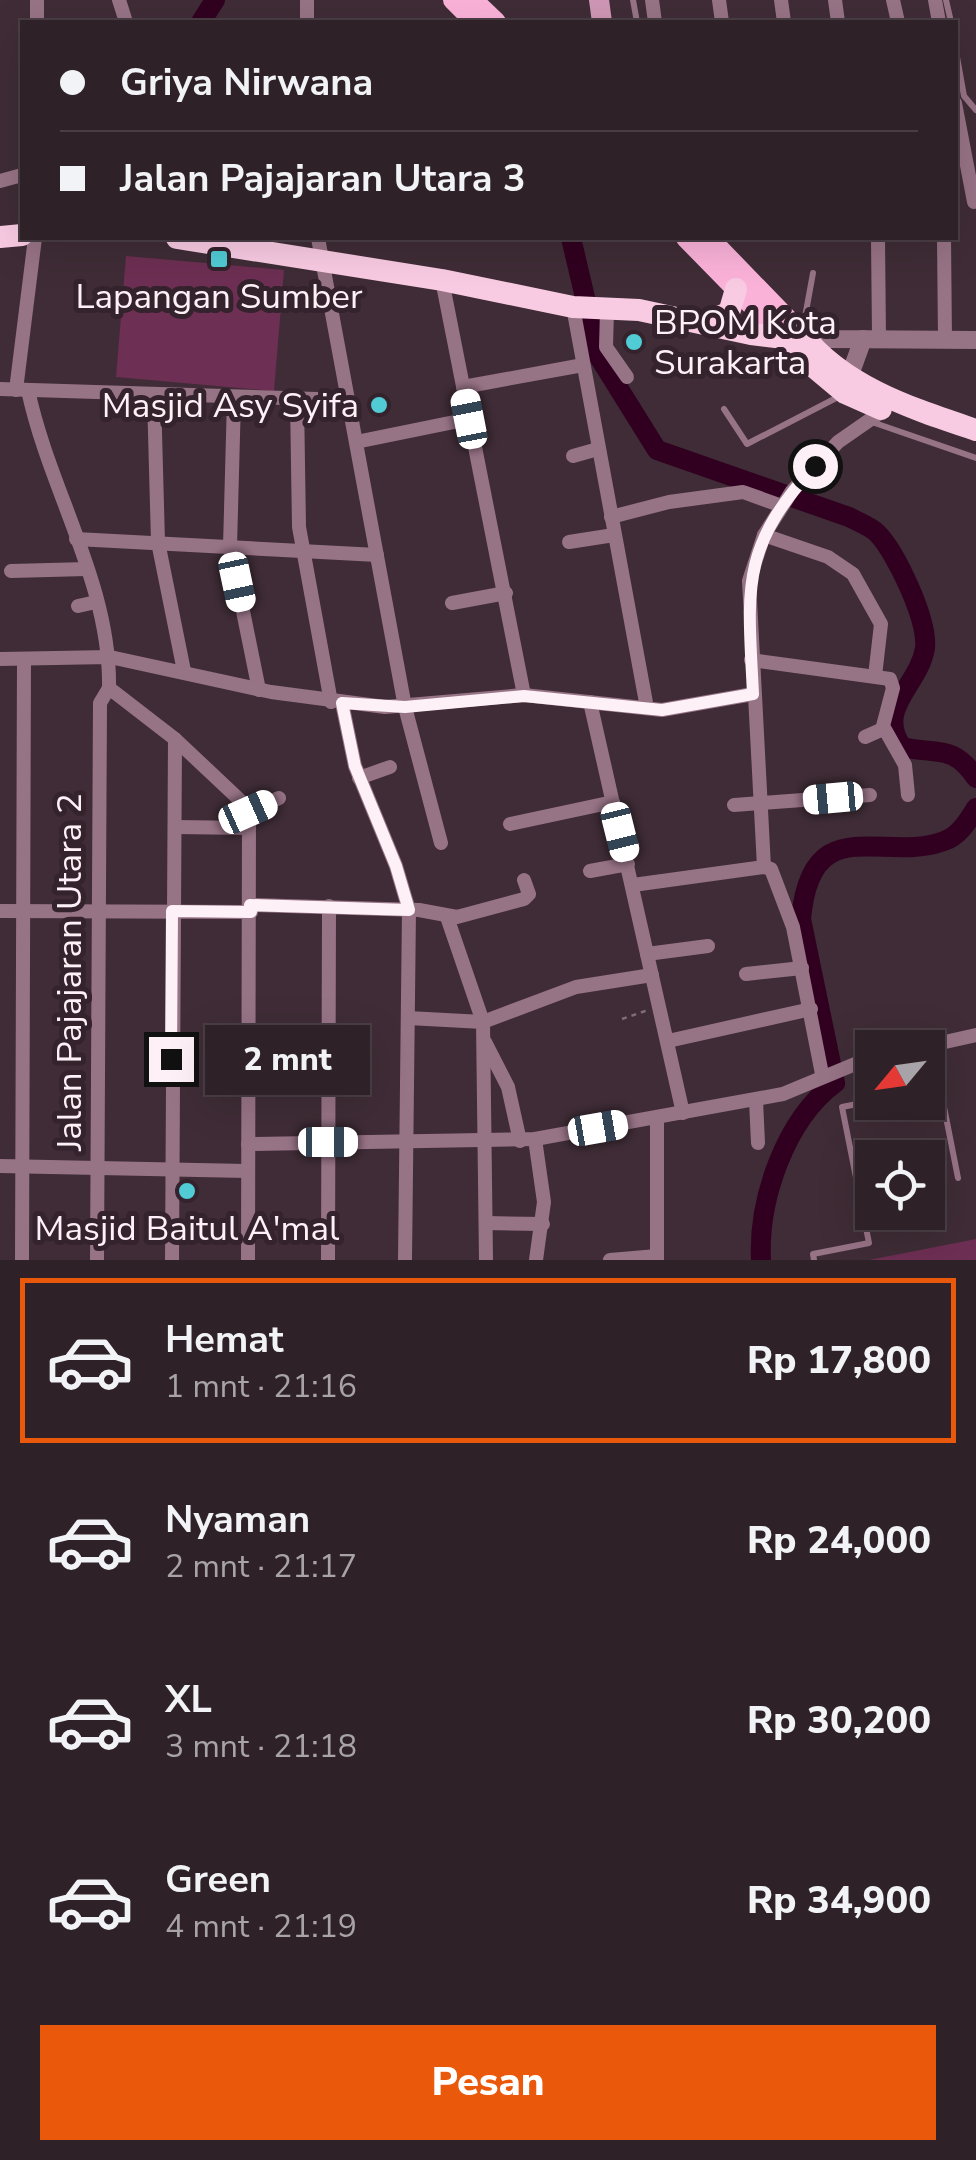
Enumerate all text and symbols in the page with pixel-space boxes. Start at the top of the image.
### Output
text: Griya Nirwana [120,57,373,108]
text: Jalan Pajajaran Utara 3 [120,153,526,204]
marker: Lapangan Sumber [208,248,230,270]
place label: Lapangan Sumber [75,273,363,320]
place label: BPOM Kota Surakarta [654,299,837,386]
marker: BPOM Kota Surakarta [623,331,645,353]
place label: Masjid Asy Syifa [102,382,359,429]
car [449,387,489,451]
marker: Masjid Asy Syifa [368,394,390,416]
route start [793,444,838,489]
car [216,550,258,614]
car [802,780,864,816]
car [214,786,282,838]
street label: Jalan Pajajaran Utara 2 [46,793,93,1152]
car [598,799,642,865]
callout: 2 mnt [206,1024,371,1094]
north arrow [855,1030,945,1120]
map controls [855,1030,945,1230]
route end [149,1037,194,1082]
text: 2 mnt [243,1038,332,1081]
car [566,1108,630,1148]
car [298,1127,358,1157]
button: locate [855,1140,945,1230]
marker: Masjid Baitul A'mal [176,1180,198,1202]
place label: Masjid Baitul A'mal [35,1205,340,1252]
text: Hemat [165,1314,284,1365]
icon: car [45,1316,135,1406]
text: Rp 17,800 [747,1335,931,1386]
text: 1 mnt · 21:16 [165,1365,357,1408]
text: Nyaman [165,1494,310,1545]
icon: car [45,1496,135,1586]
text: Rp 24,000 [747,1515,931,1566]
text: 2 mnt · 21:17 [165,1545,357,1588]
text: XL [165,1674,212,1725]
icon: car [45,1676,135,1766]
text: Rp 30,200 [747,1695,931,1746]
text: 3 mnt · 21:18 [165,1725,357,1768]
text: Green [165,1854,271,1905]
icon: car [45,1856,135,1946]
text: Rp 34,900 [747,1875,931,1926]
text: 4 mnt · 21:19 [165,1905,357,1948]
button: Pesan [40,2025,936,2140]

